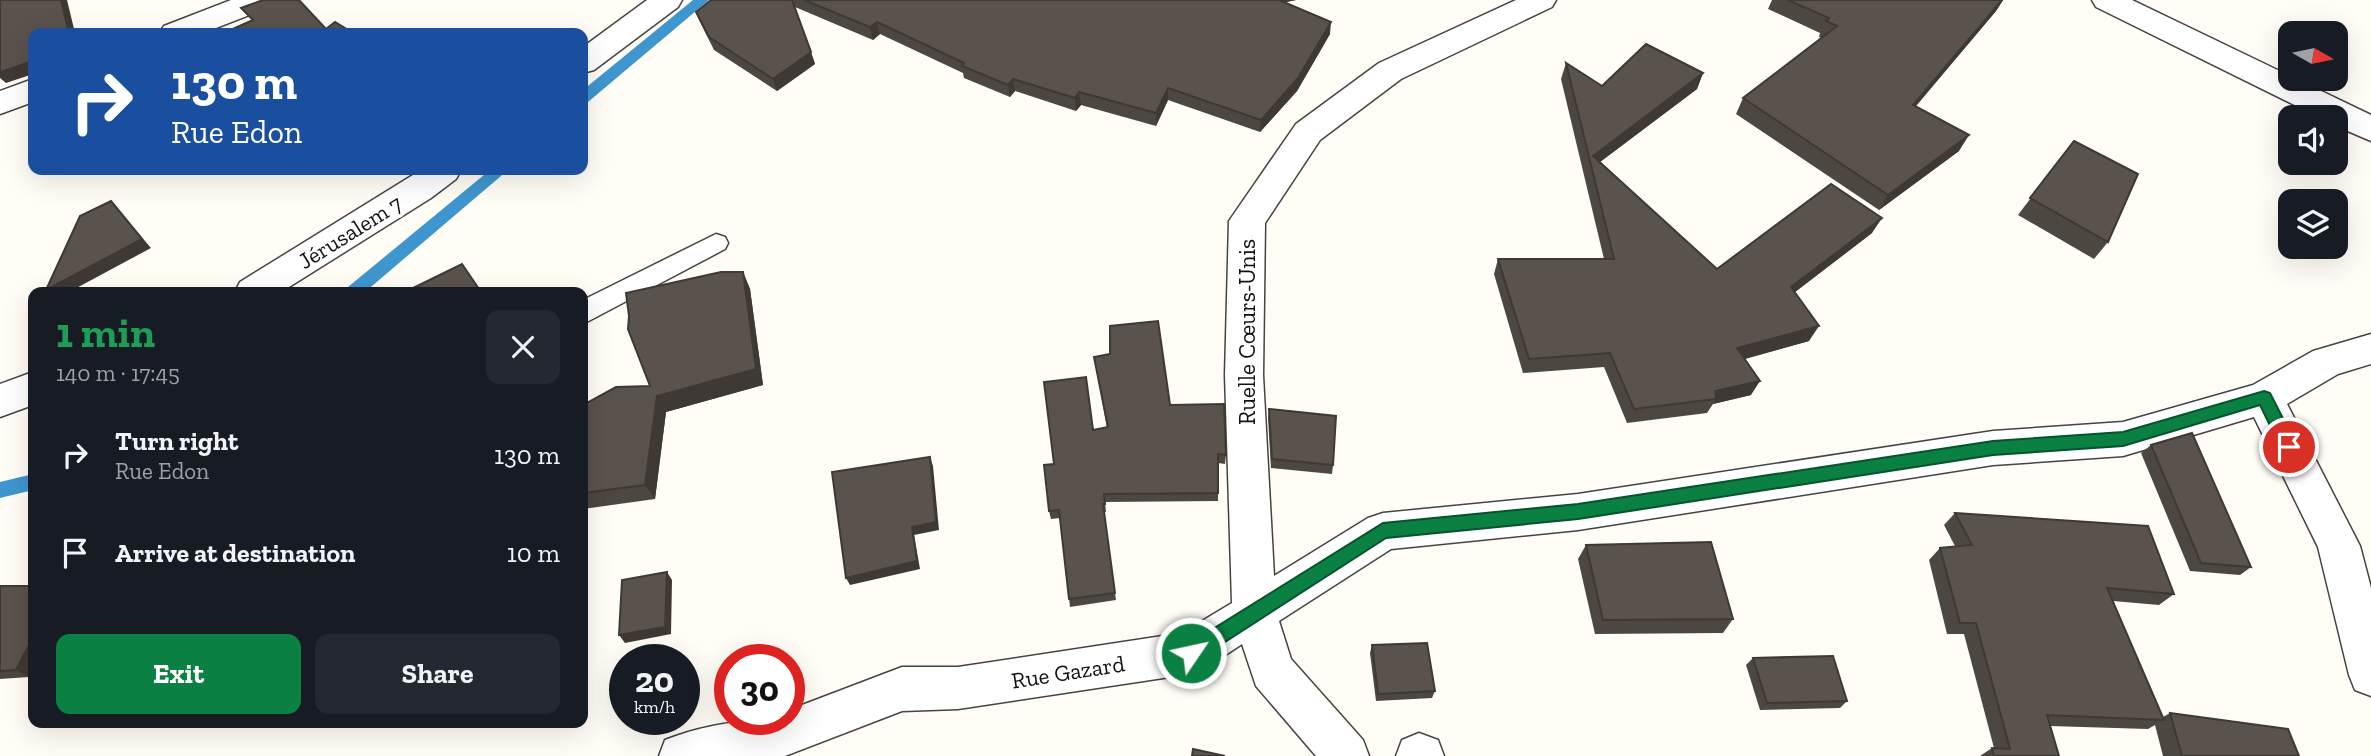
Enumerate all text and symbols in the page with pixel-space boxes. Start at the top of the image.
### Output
north arrow [2278,21,2348,91]
map controls [2278,21,2348,259]
text: 130 m [171,53,297,112]
icon: right [56,56,147,147]
button: sound [2278,105,2348,175]
text: Rue Edon [171,113,302,151]
street label: Jérusalem 7 [293,189,407,275]
button: layers [2278,189,2348,259]
street label: Ruelle Cœurs-Unis [1233,239,1261,425]
text: 1 min [56,307,155,358]
button: close [486,310,560,384]
text: 140 m · 17:45 [56,359,180,387]
pin [2259,417,2319,477]
text: Turn right [115,425,238,457]
icon: arrive [2270,428,2308,466]
icon: right [56,436,94,474]
text: 130 m [494,439,560,471]
text: Rue Edon [115,457,209,485]
icon: arrive [56,534,94,572]
text: Arrive at destination [115,537,355,569]
text: 10 m [507,537,560,569]
position arrow [1154,616,1228,690]
button: Exit [56,634,301,714]
button: Share [315,634,560,714]
speed limit sign: 30 [714,644,805,735]
street label: Rue Gazard [1009,649,1127,695]
text: 20 [635,659,674,701]
text: km/h [634,696,675,718]

